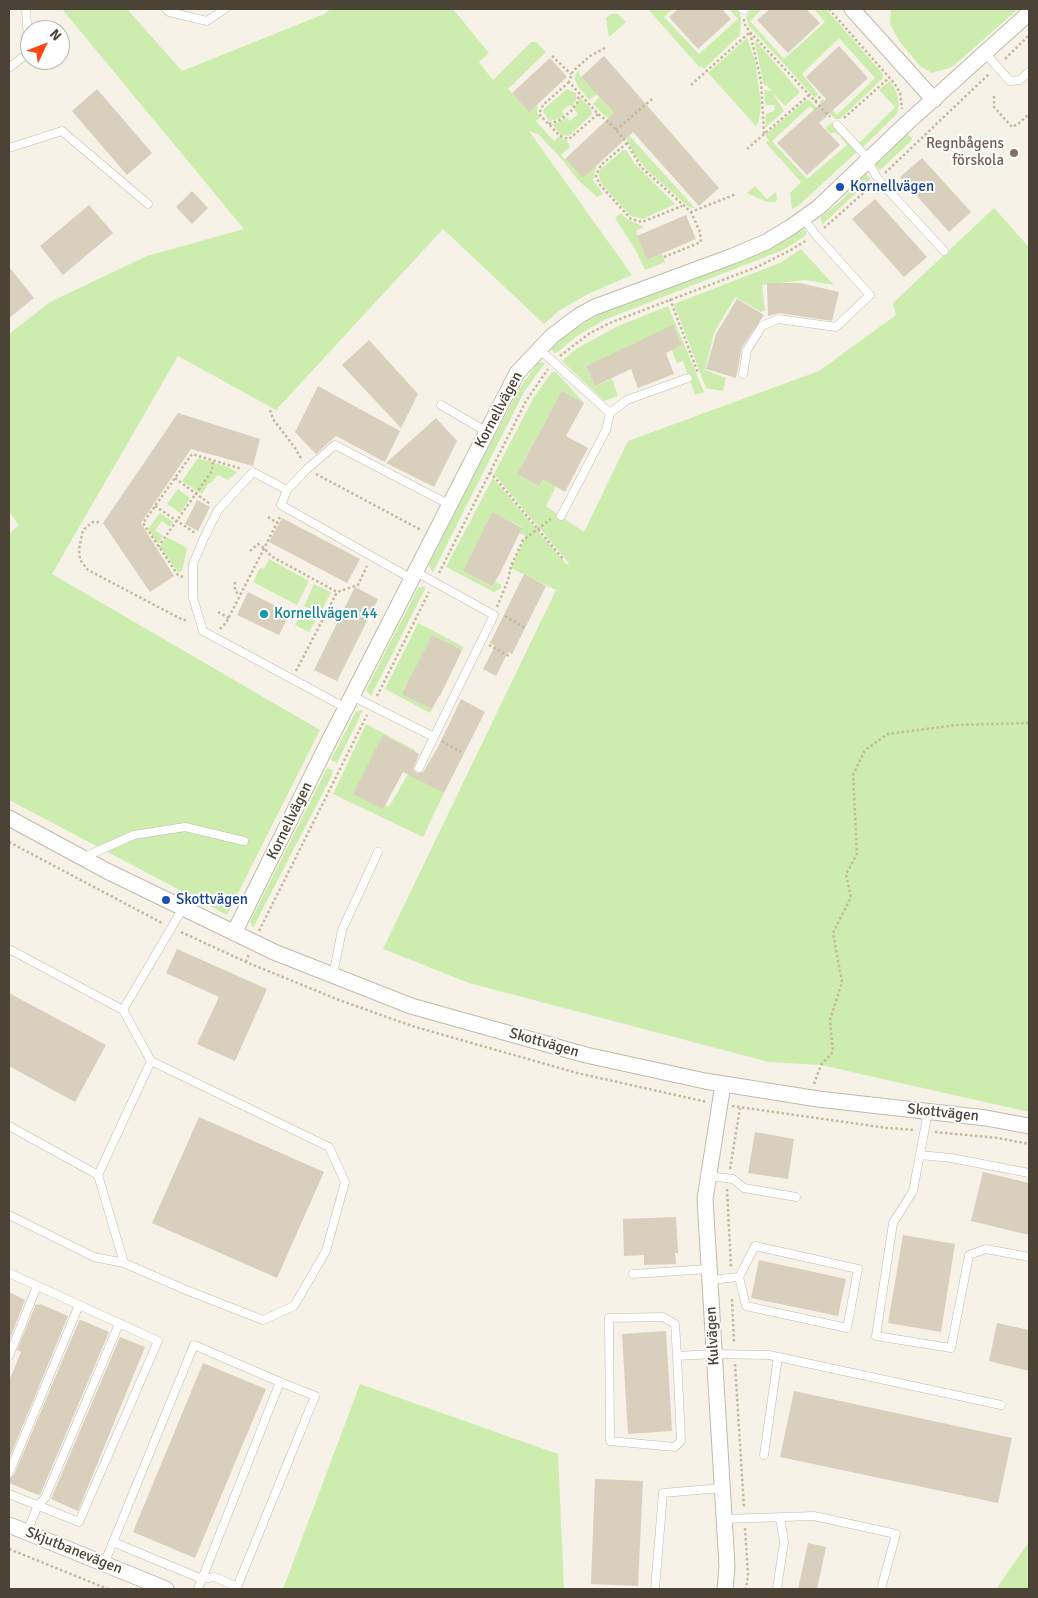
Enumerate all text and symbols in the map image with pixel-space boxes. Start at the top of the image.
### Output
north arrow [20,20,70,70]
text: N [46,26,65,44]
place label: Regnbågens förskola [926,135,1004,170]
marker: Regnbågens förskola [1008,147,1020,159]
place label: Kornellvägen [850,178,934,196]
marker: Kornellvägen [834,181,846,193]
street label: Kornellvägen [471,369,527,451]
place label: Kornellvägen 44 [274,605,378,623]
marker: Kornellvägen 44 [258,608,270,620]
street label: Kornellvägen [263,779,317,863]
place label: Skottvägen [176,891,248,909]
marker: Skottvägen [160,894,172,906]
street label: Skottvägen [507,1024,581,1062]
street label: Skottvägen [906,1100,980,1126]
street label: Kulvägen [702,1306,724,1366]
street label: Skjutbanevägen [23,1523,125,1579]

